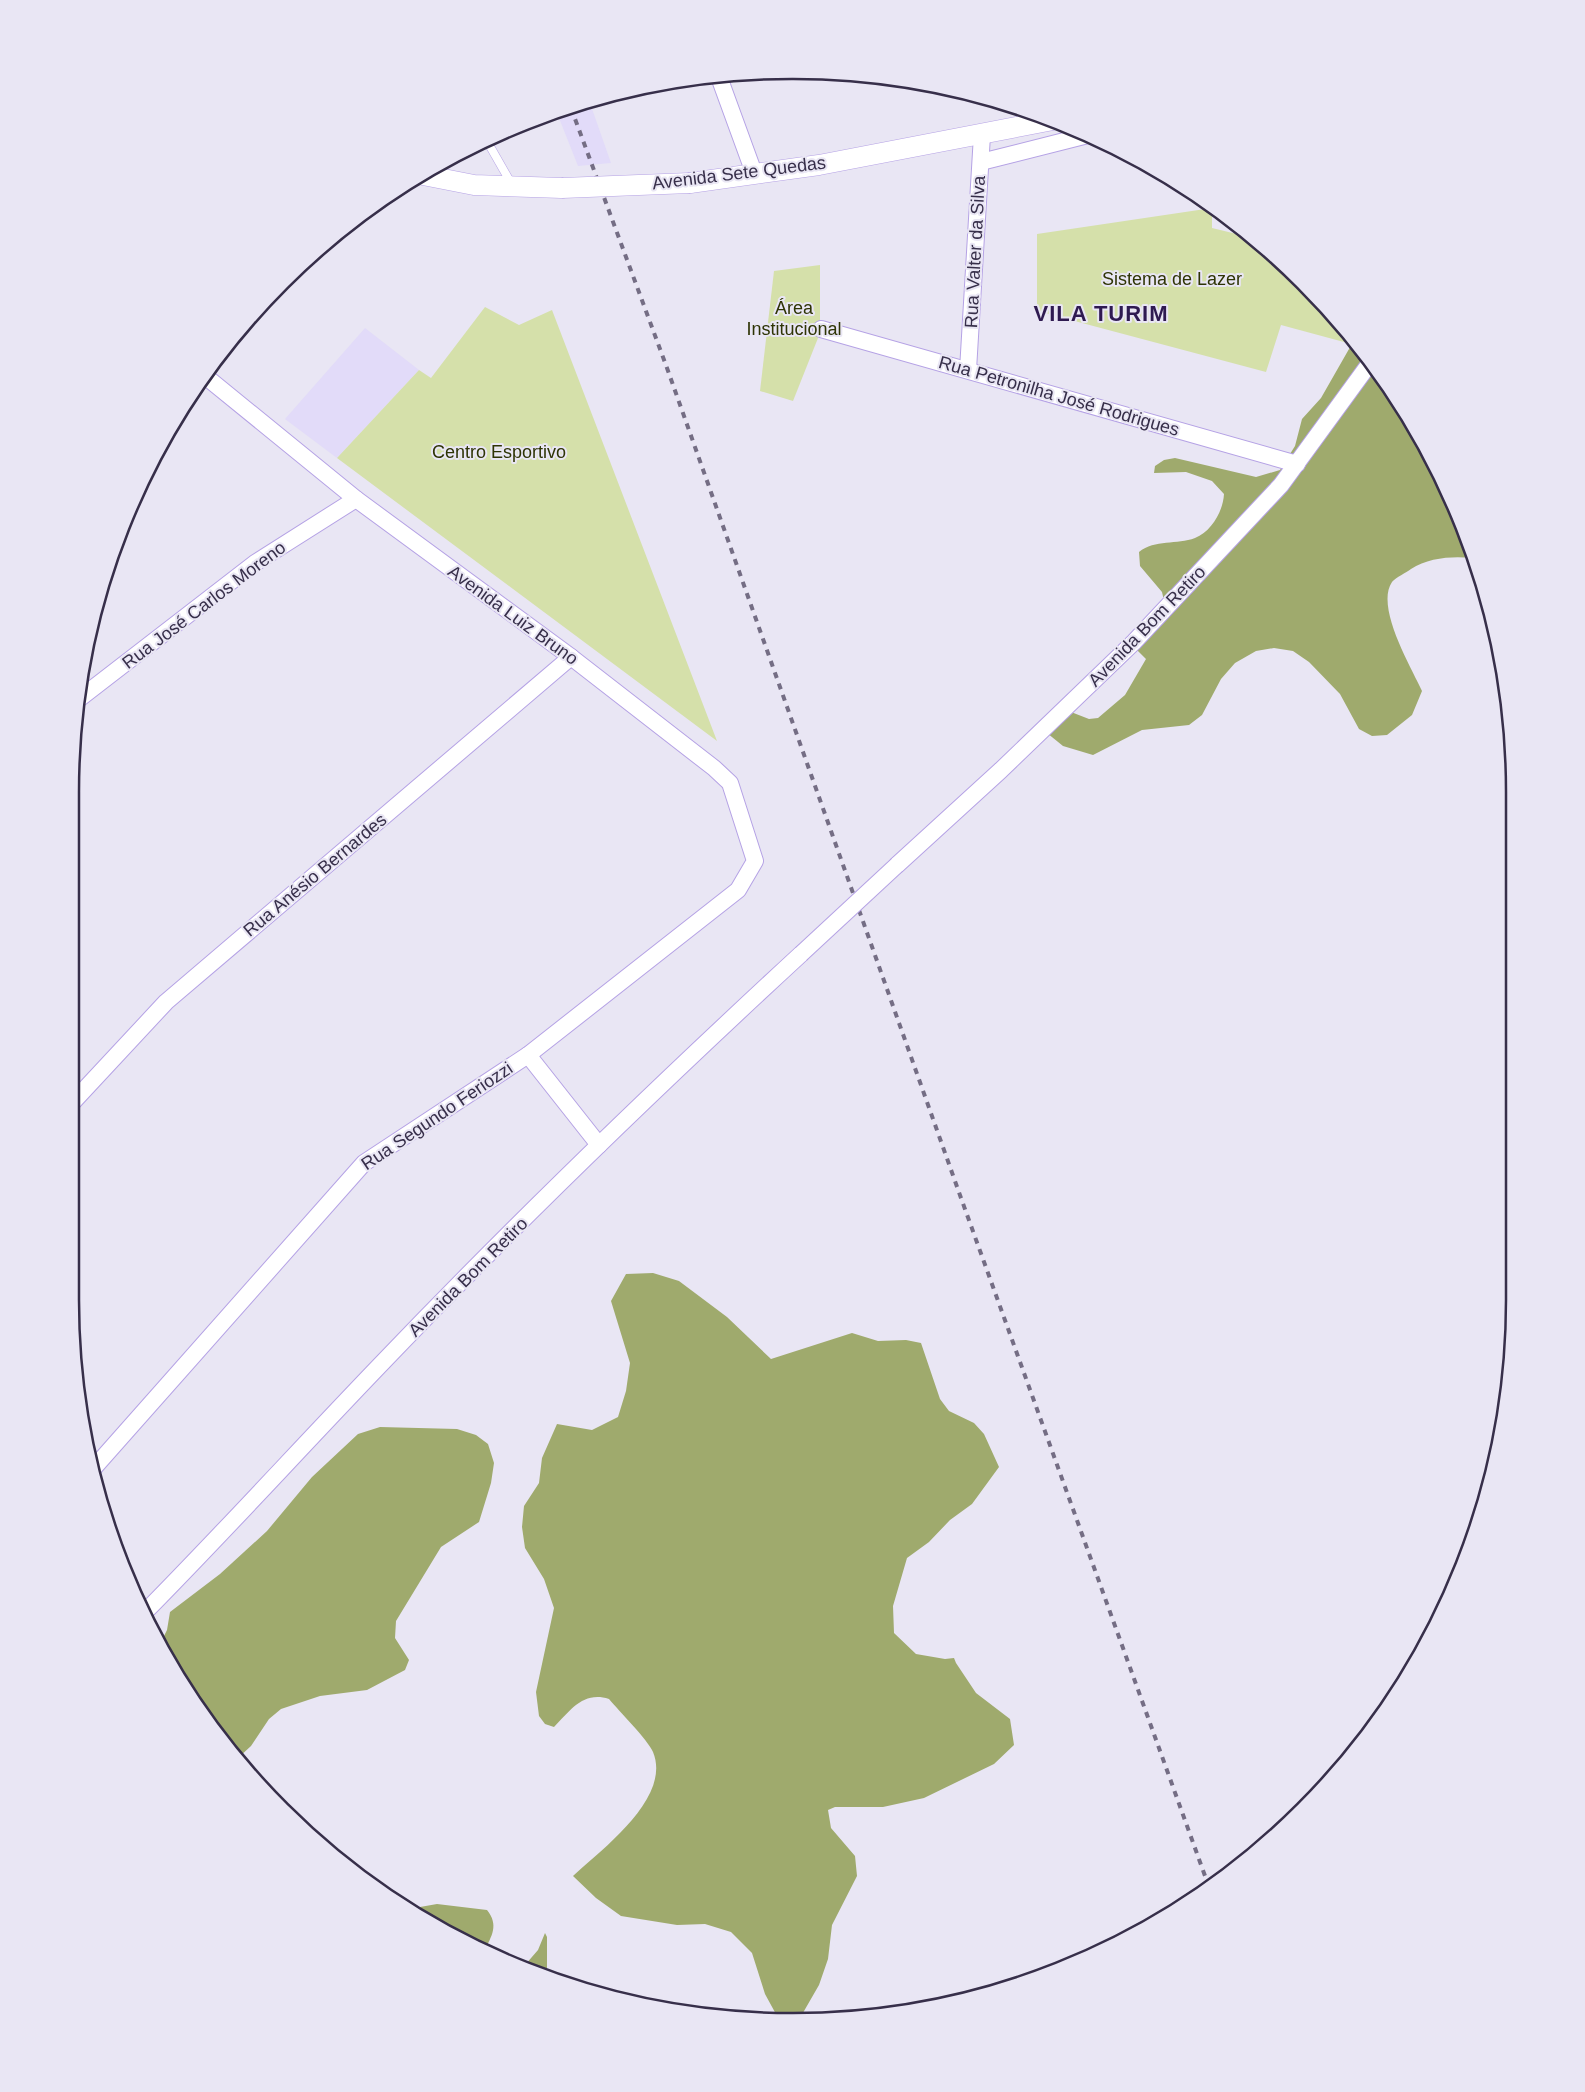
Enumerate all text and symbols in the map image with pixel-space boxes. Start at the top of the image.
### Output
street label: Avenida Sete Quedas [651,152,827,194]
street label: Rua Valter da Silva [961,174,989,329]
park label: Sistema de Lazer [1102,269,1242,289]
park label: Área Institucional [746,298,842,339]
district label: VILA TURIM [1033,301,1169,326]
street label: Rua Petronilha José Rodrigues [936,352,1182,440]
park label: Centro Esportivo [432,442,566,462]
street label: Rua José Carlos Moreno [118,537,290,673]
street label: Avenida Luiz Bruno [444,561,582,669]
street label: Avenida Bom Retiro [1084,562,1210,690]
street label: Rua Anésio Bernardes [240,809,390,941]
street label: Rua Segundo Feriozzi [358,1058,516,1174]
street label: Avenida Bom Retiro [404,1213,532,1341]

